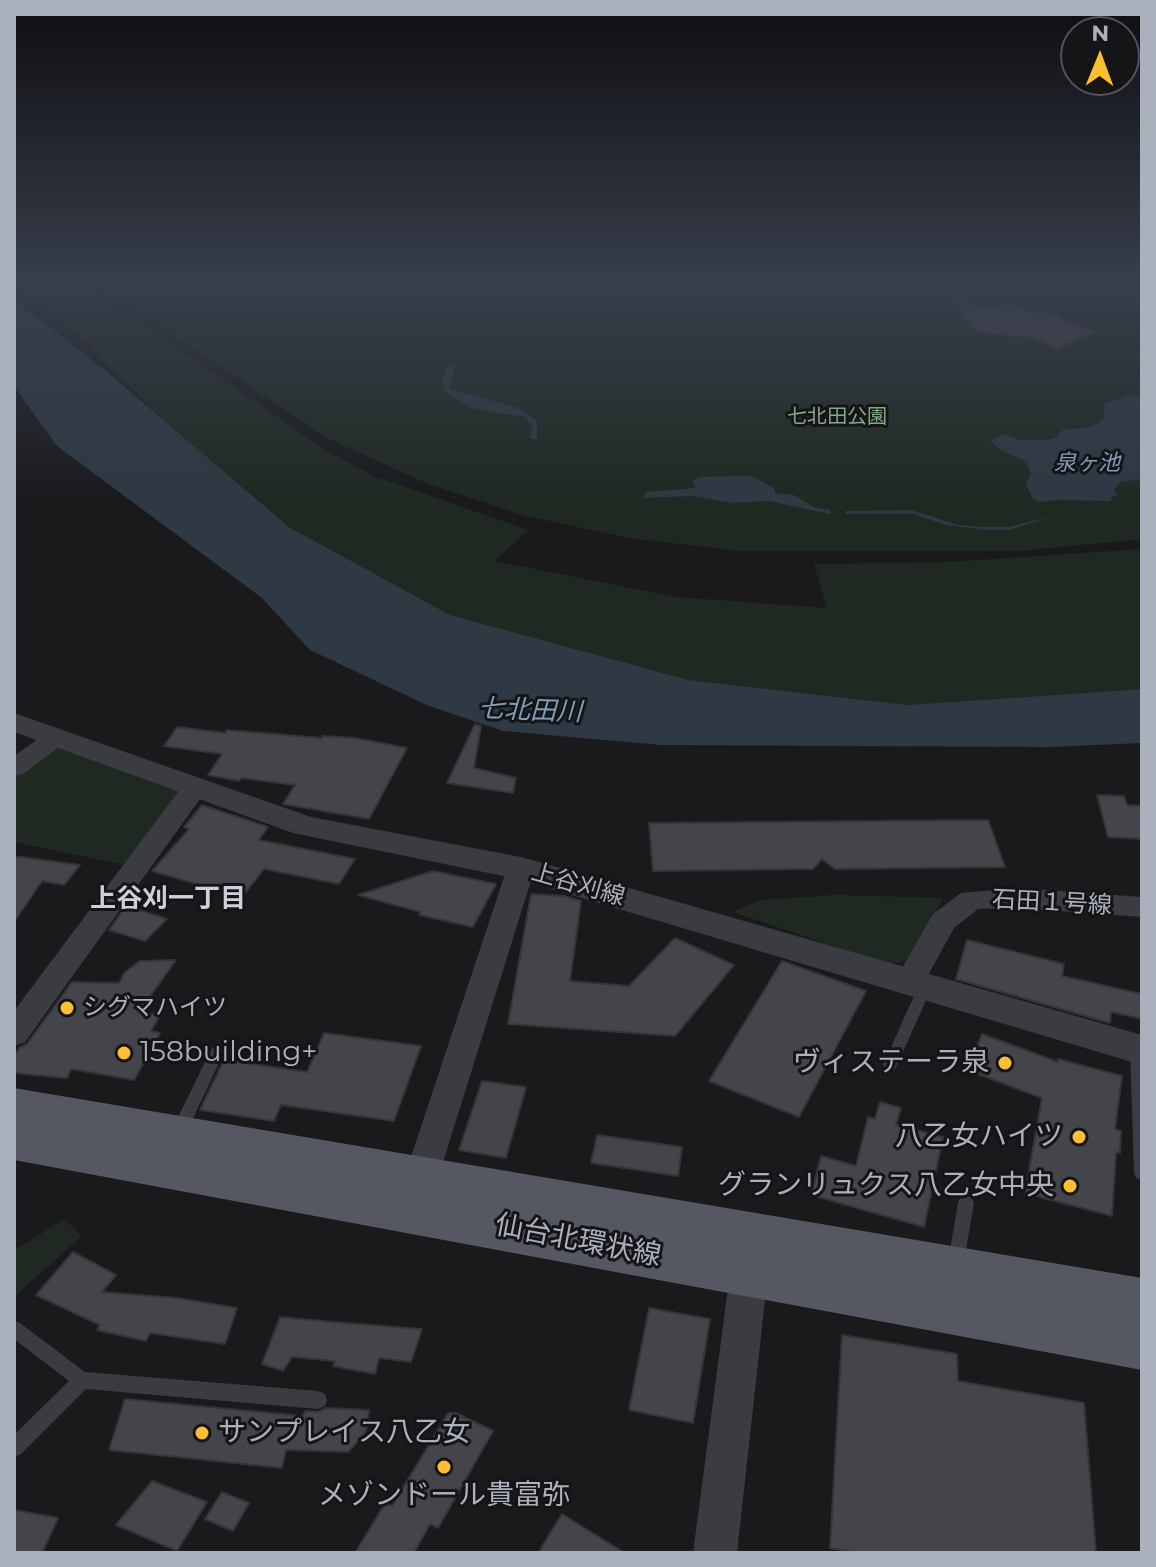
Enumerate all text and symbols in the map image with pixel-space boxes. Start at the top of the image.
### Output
north arrow [1060,16,1140,96]
text: N [1091,20,1110,47]
park label: 七北田公園 [787,405,887,429]
water label: 泉ヶ池 [1054,451,1120,477]
water label: 七北田川 [477,694,583,728]
street label: 上谷刈線 [528,858,628,912]
district label: 上谷刈一丁目 [90,883,246,915]
street label: 石田１号線 [991,885,1113,921]
place label: シグマハイツ [83,994,227,1022]
marker: シグマハイツ [58,999,76,1017]
place label: 158building+ [140,1036,317,1070]
marker: 158building+ [115,1044,133,1062]
place label: ヴィステーラ泉 [793,1046,989,1080]
marker: ヴィステーラ泉 [996,1054,1014,1072]
place label: 八乙女ハイツ [895,1120,1063,1154]
marker: 八乙女ハイツ [1070,1128,1088,1146]
place label: グランリュクス八乙女中央 [718,1169,1054,1203]
marker: グランリュクス八乙女中央 [1061,1177,1079,1195]
street label: 仙台北環状線 [492,1208,664,1274]
place label: サンプレイス八乙女 [218,1416,470,1450]
marker: サンプレイス八乙女 [193,1424,211,1442]
marker: メゾンドール貴富弥 [435,1458,453,1476]
place label: メゾンドール貴富弥 [318,1479,570,1513]

